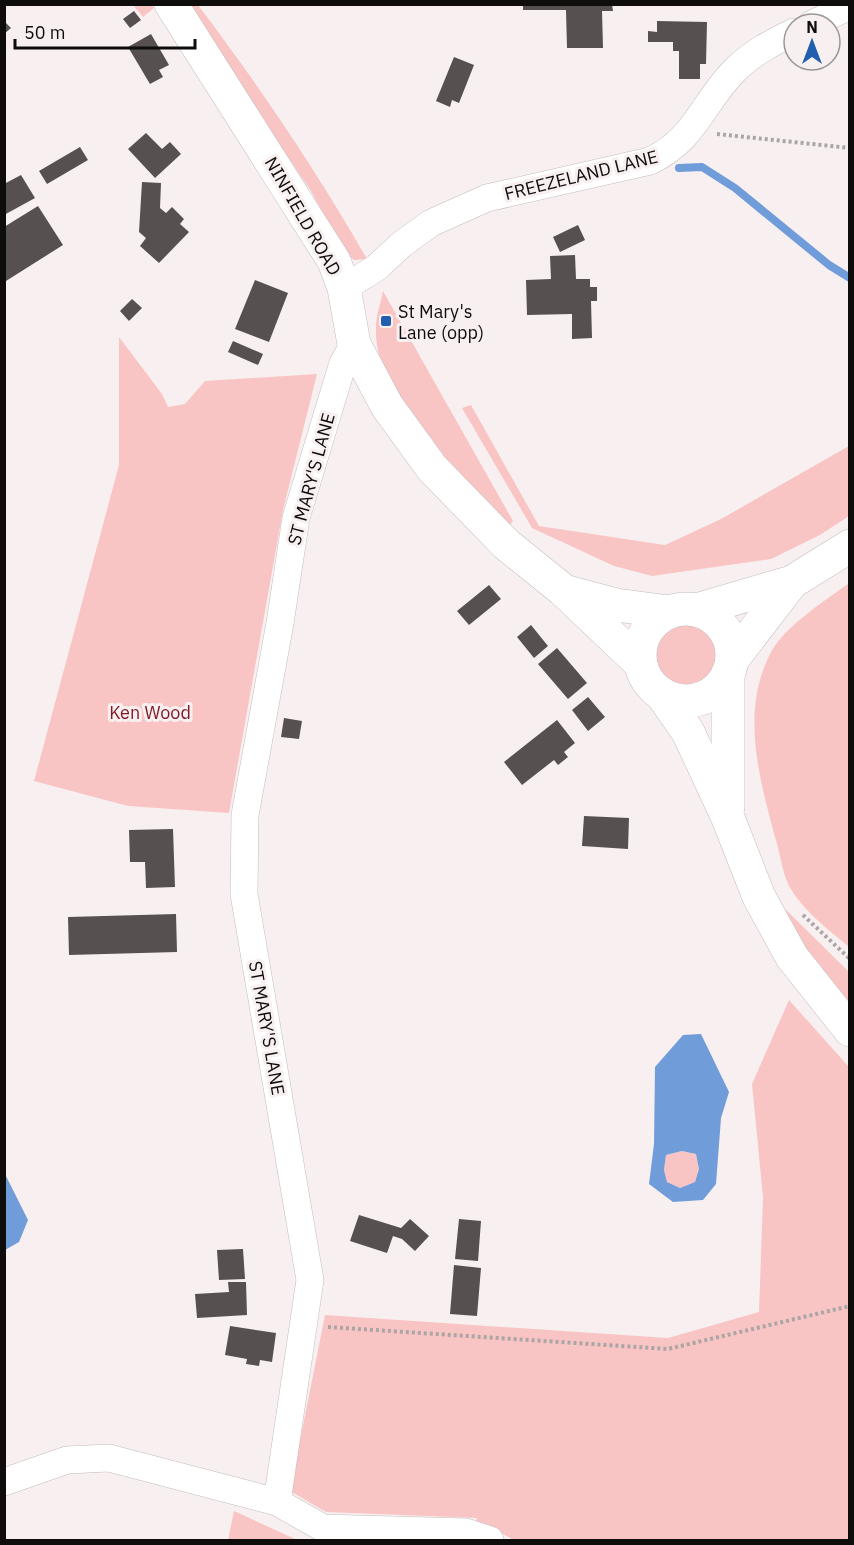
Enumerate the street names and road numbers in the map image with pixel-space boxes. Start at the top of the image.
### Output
street label: FREEZELAND LANE [502,145,660,205]
street label: NINFIELD ROAD [260,153,346,279]
street label: ST MARY'S LANE [282,410,340,548]
street label: ST MARY'S LANE [244,959,290,1097]

